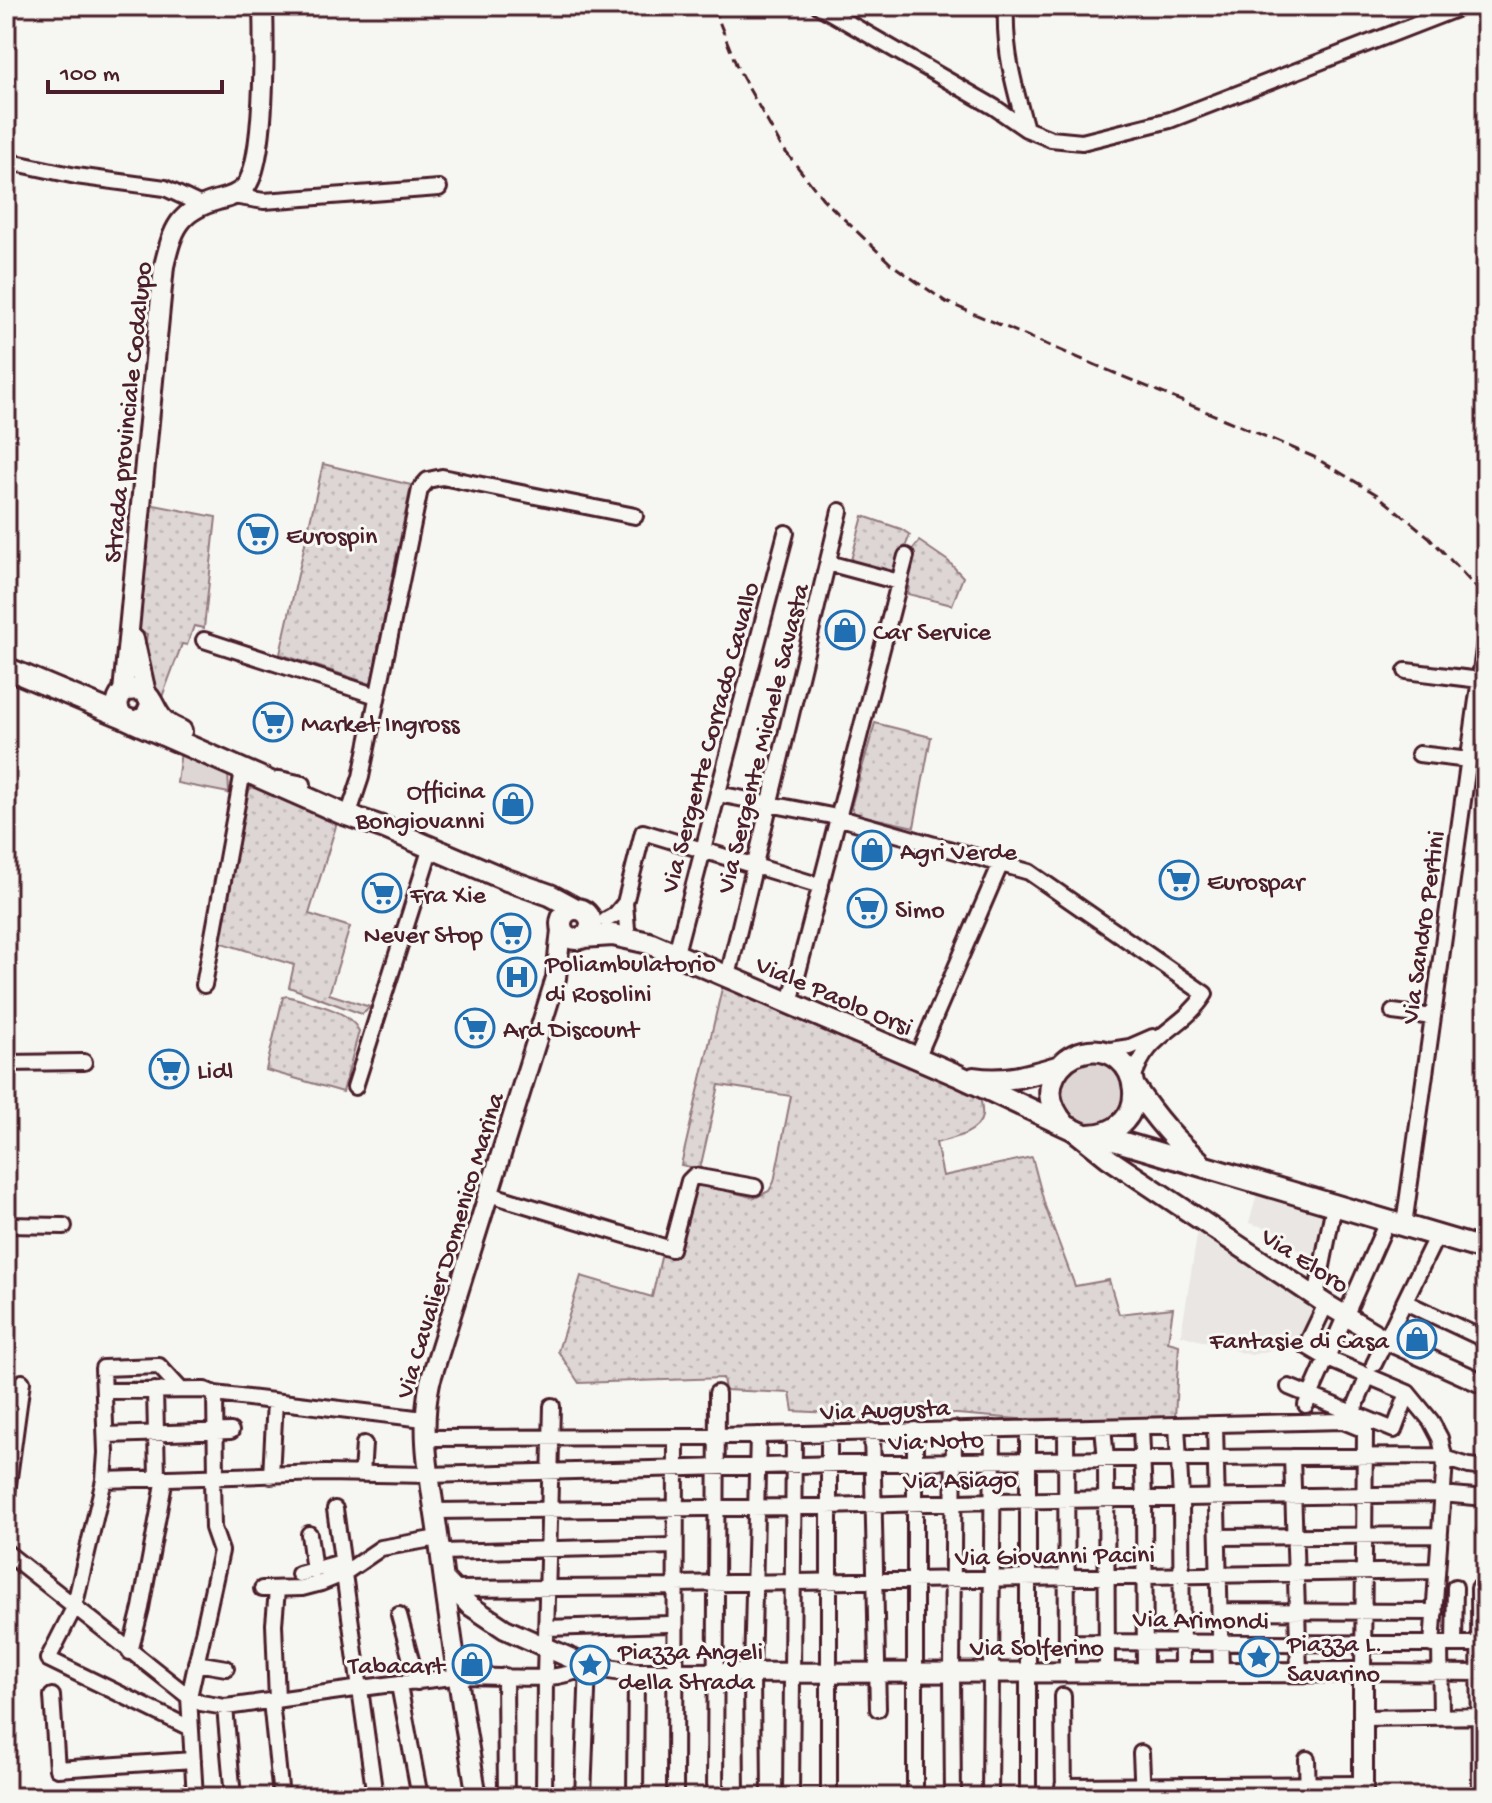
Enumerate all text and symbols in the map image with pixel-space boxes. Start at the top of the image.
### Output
scale bar [48,44,222,94]
text: 100 m [59,61,120,90]
street label: Strada provinciale Codalupo [99,260,162,565]
supermarket icon: Eurospin [237,513,279,555]
place label: Eurospin [286,523,378,554]
street label: Via Sergente Corrado Cavallo [656,579,769,898]
street label: Via Sergente Michele Savasta [712,579,819,898]
shop icon: Car Service [824,609,866,651]
place label: Car Service [873,619,992,650]
supermarket icon: Market Ingross [252,701,294,743]
place label: Market Ingross [301,711,461,742]
place label: Officina Bongiovanni [355,778,487,839]
shop icon: Officina Bongiovanni [492,783,534,825]
shop icon: Agri Verde [851,829,893,871]
street label: Via Sandro Pertini [1396,829,1454,1027]
place label: Agri Verde [900,839,1017,870]
supermarket icon: Eurospar [1158,859,1200,901]
place label: Eurospar [1207,869,1307,900]
supermarket icon: Fra Xie [361,872,403,914]
place label: Fra Xie [409,882,487,913]
supermarket icon: Simo [846,887,888,929]
place label: Simo [895,897,945,928]
supermarket icon: Never Stop [490,912,532,954]
place label: Never Stop [363,922,483,953]
place label: Poliambulatorio di Rosolini [544,951,716,1012]
street label: Viale Paolo Orsi [749,951,916,1045]
hospital icon: Poliambulatorio di Rosolini [496,956,538,998]
supermarket icon: Ard Discount [454,1007,496,1049]
place label: Ard Discount [503,1017,641,1048]
supermarket icon: Lidl [148,1048,190,1090]
place label: Lidl [197,1058,233,1089]
street label: Via Cavalier Domenico Marina [391,1088,514,1404]
street label: Via Eloro [1253,1222,1353,1303]
shop icon: Fantasie di Casa [1396,1318,1438,1360]
place label: Fantasie di Casa [1209,1328,1391,1359]
street label: Via Augusta [819,1395,952,1430]
street label: Via Noto [887,1426,984,1461]
street label: Via Asiago [902,1466,1017,1499]
street label: Via Giovanni Pacini [954,1541,1155,1576]
street label: Via Arimondi [1132,1606,1269,1639]
place label: Piazza L. Savarino [1286,1631,1383,1692]
street label: Via Solferino [969,1635,1104,1666]
place icon: Piazza L. Savarino [1238,1636,1280,1678]
place label: Piazza Angeli della Strada [617,1639,763,1700]
shop icon: Tabacart [451,1643,493,1685]
place icon: Piazza Angeli della Strada [569,1644,611,1686]
place label: Tabacart [346,1653,446,1684]

